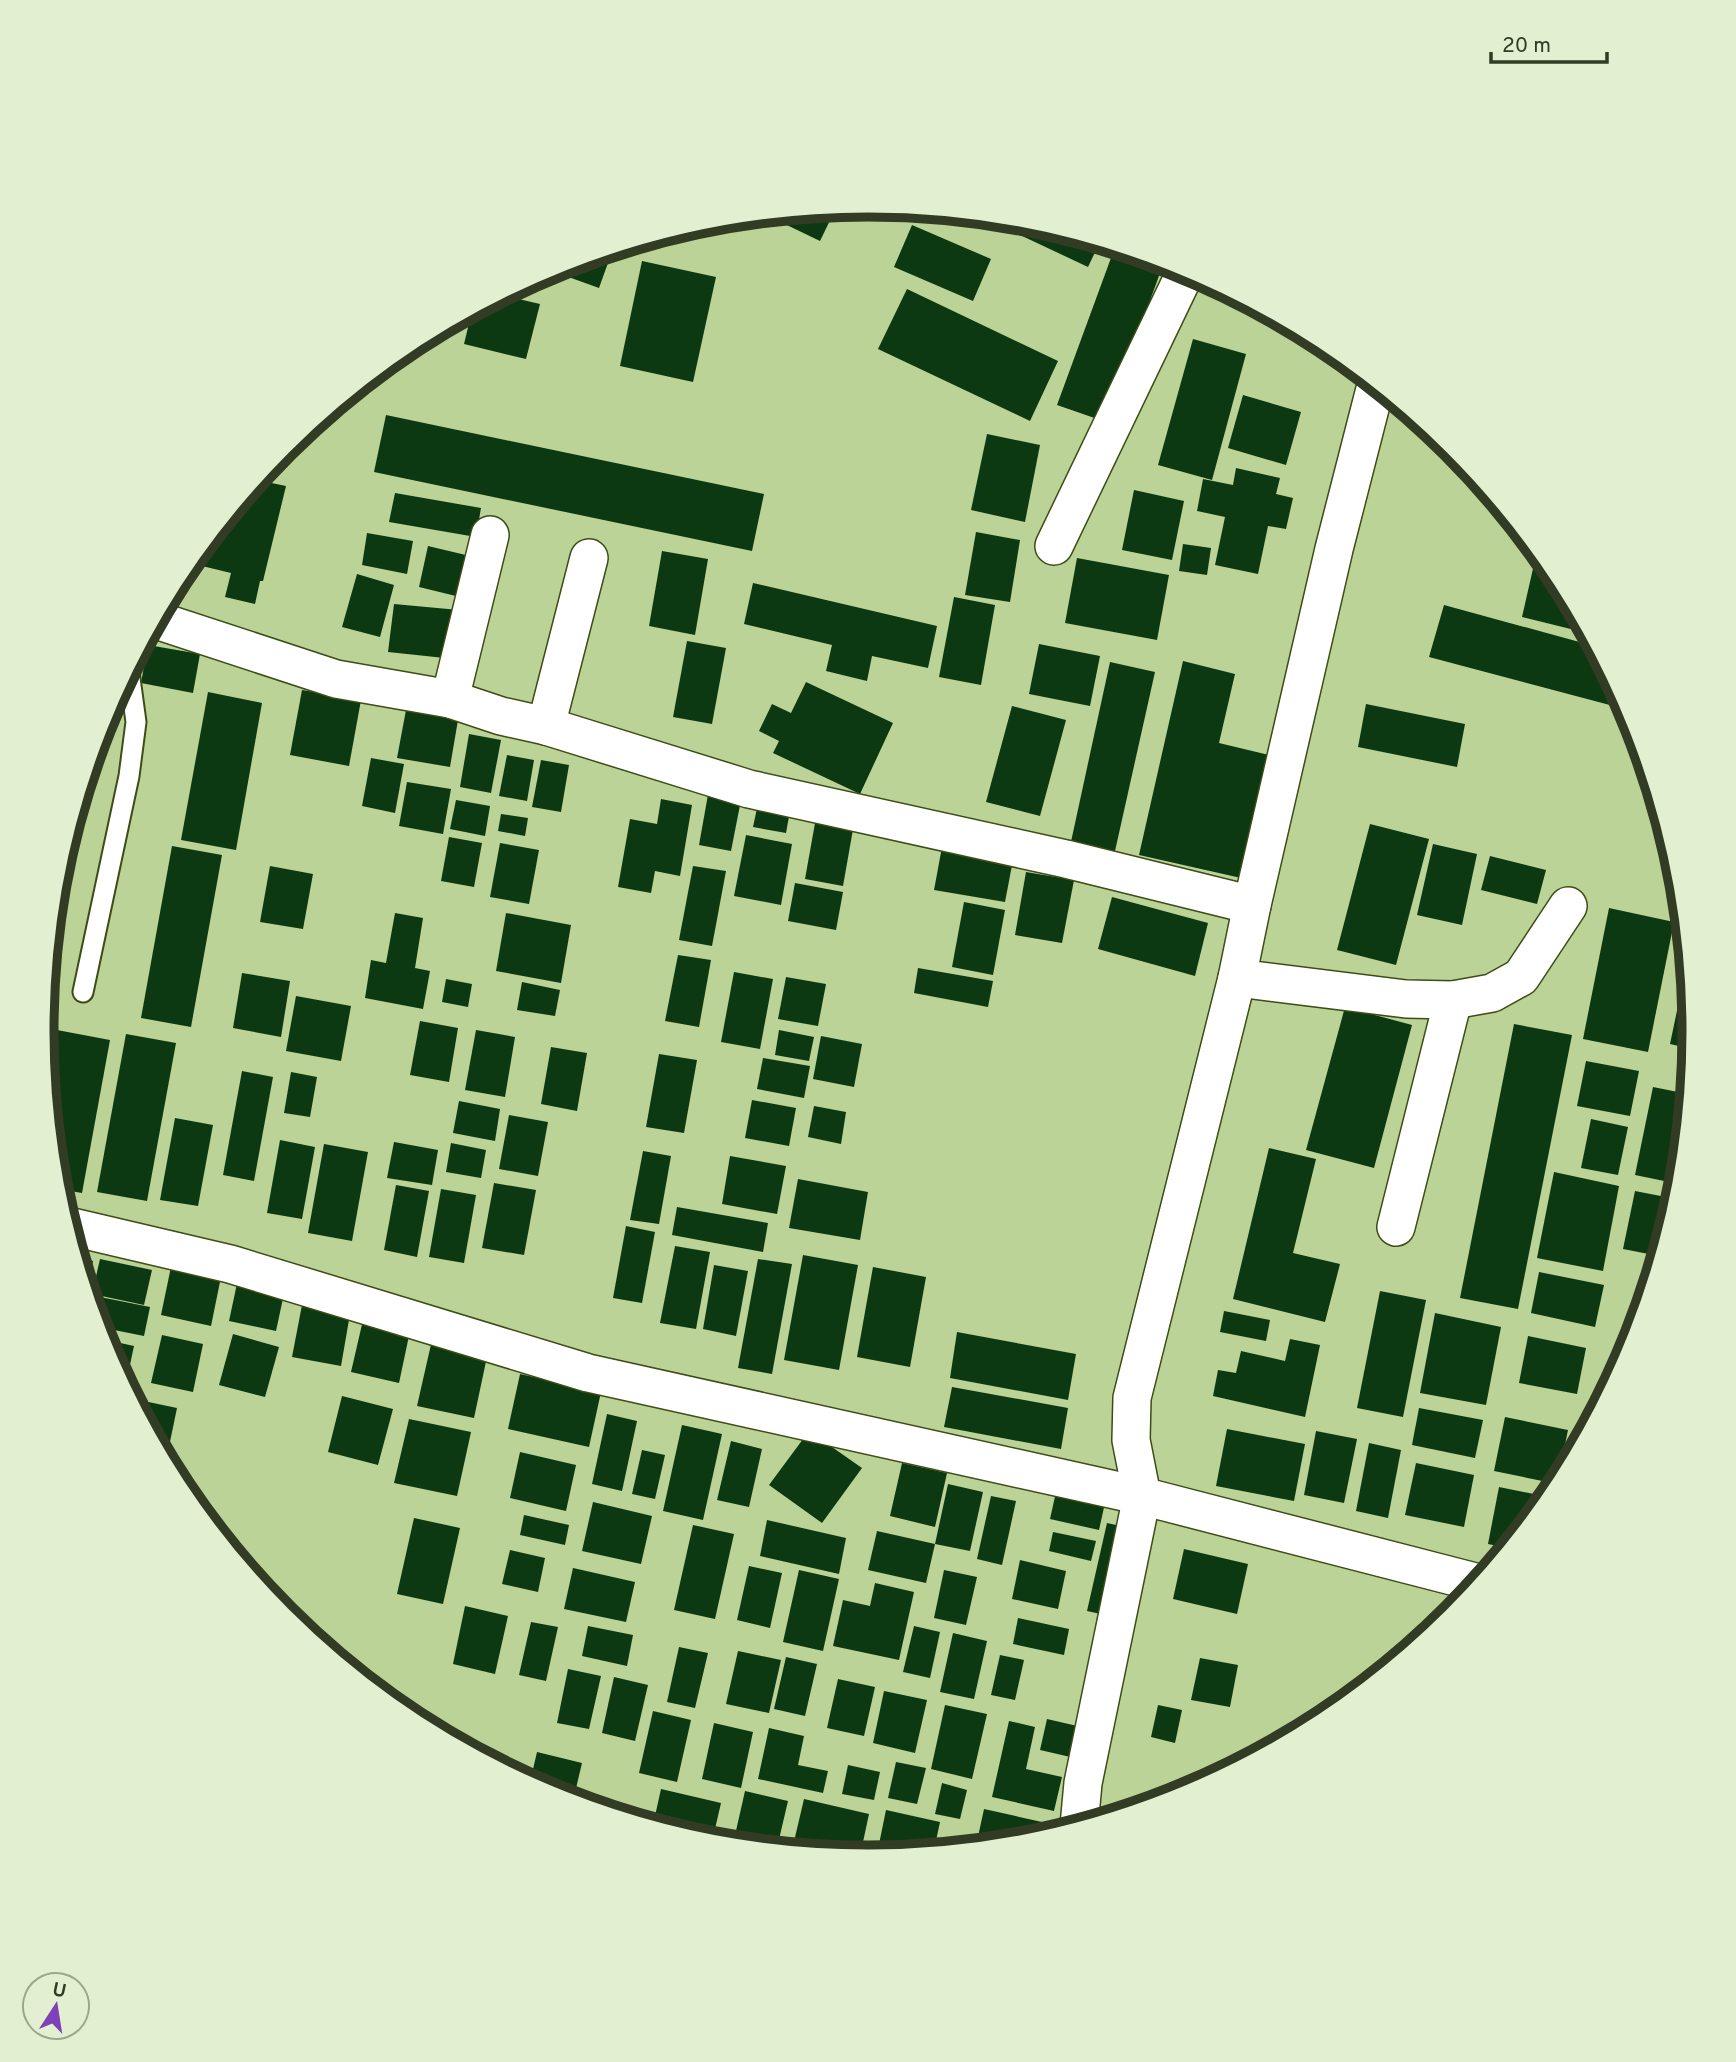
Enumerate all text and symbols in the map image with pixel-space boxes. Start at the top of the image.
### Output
scale bar [1491,21,1606,65]
text: 20 m [1502,33,1551,60]
north arrow [21,1971,91,2041]
text: U [50,1978,68,2004]

